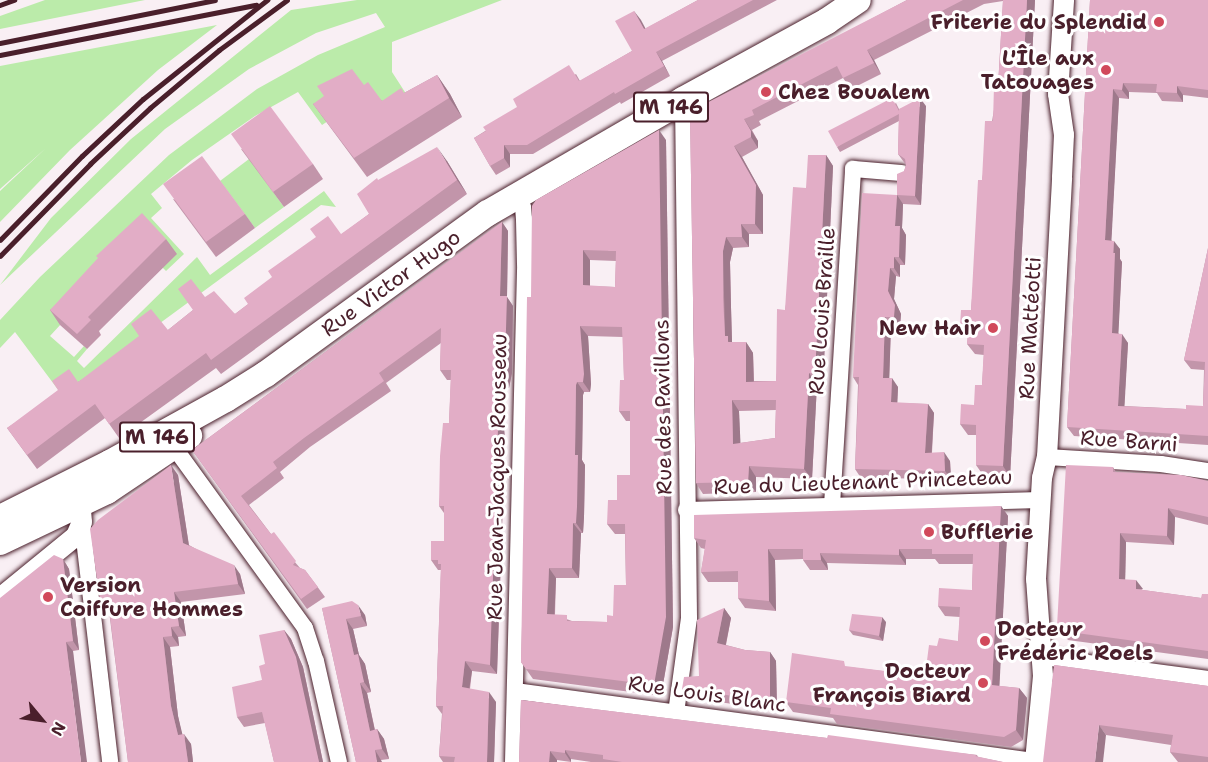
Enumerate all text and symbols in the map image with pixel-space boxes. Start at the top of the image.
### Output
place label: Friterie du Splendid [931,9,1147,35]
marker: Friterie du Splendid [1152,15,1166,29]
place label: L'Île aux Tatouages [981,45,1094,95]
marker: L'Île aux Tatouages [1099,63,1113,77]
place label: Chez Boualem [778,79,930,105]
marker: Chez Boualem [759,85,773,99]
road number: M 146 [632,90,710,124]
street label: Rue Victor Hugo [317,224,465,342]
street label: Rue Louis Braille [804,226,840,396]
street label: Rue Mattéotti [1014,256,1046,400]
place label: New Hair [879,315,981,341]
street label: Rue des Pavillons [649,319,677,495]
marker: New Hair [986,321,1000,335]
street label: Rue Jean-Jacques Rousseau [482,333,512,621]
road number: M 146 [118,420,196,454]
street label: Rue Barni [1079,425,1179,457]
street label: Rue du Lieutenant Princeteau [713,464,1013,500]
place label: Bufflerie [941,519,1033,545]
marker: Bufflerie [922,525,936,539]
place label: Version Coiffure Hommes [60,572,243,622]
marker: Version Coiffure Hommes [41,590,55,604]
place label: Docteur Frédéric Roels [997,616,1153,666]
marker: Docteur Frédéric Roels [978,634,992,648]
place label: Docteur François Biard [813,658,971,708]
street label: Rue Louis Blanc [626,670,788,718]
marker: Docteur François Biard [976,676,990,690]
north arrow [12,690,72,750]
text: N [46,718,70,740]

